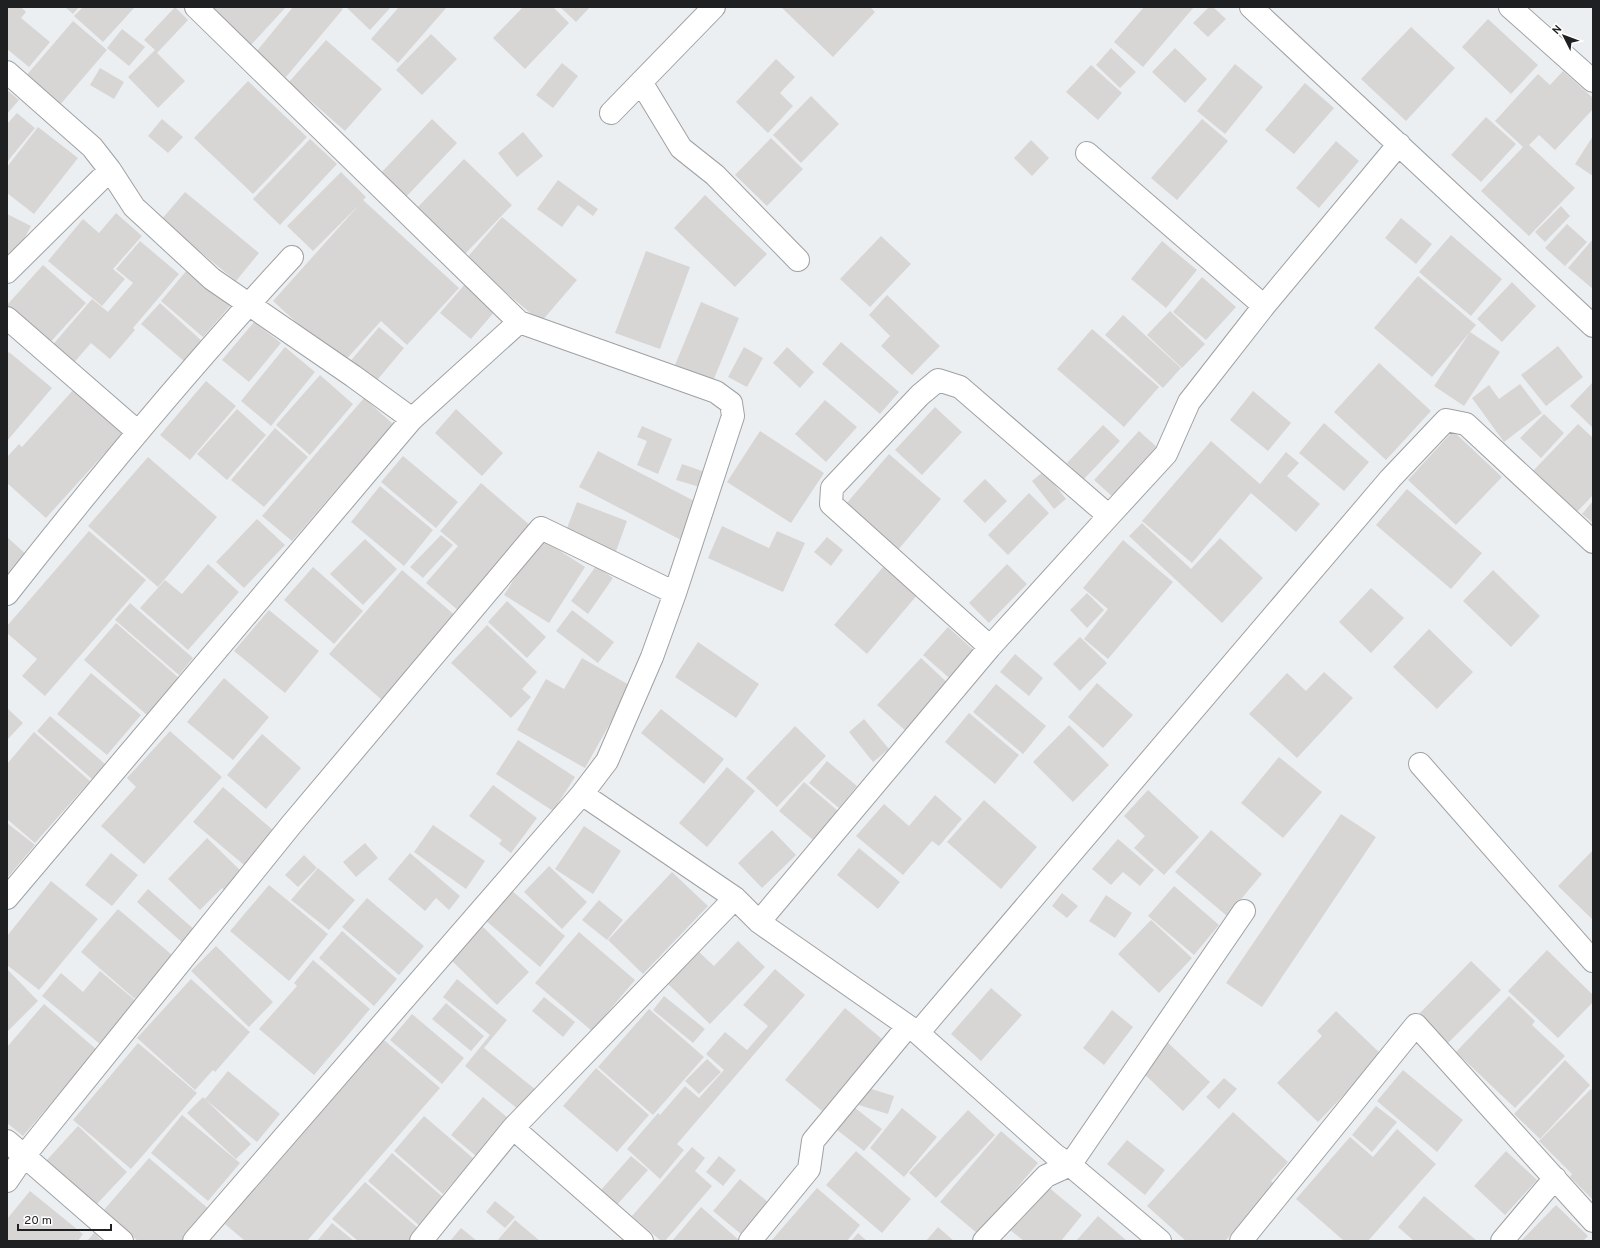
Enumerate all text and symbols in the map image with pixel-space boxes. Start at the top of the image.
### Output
north arrow [1544,16,1584,56]
text: N [1549,22,1565,38]
scale bar [18,1206,111,1232]
text: 20 m [24,1213,52,1229]

